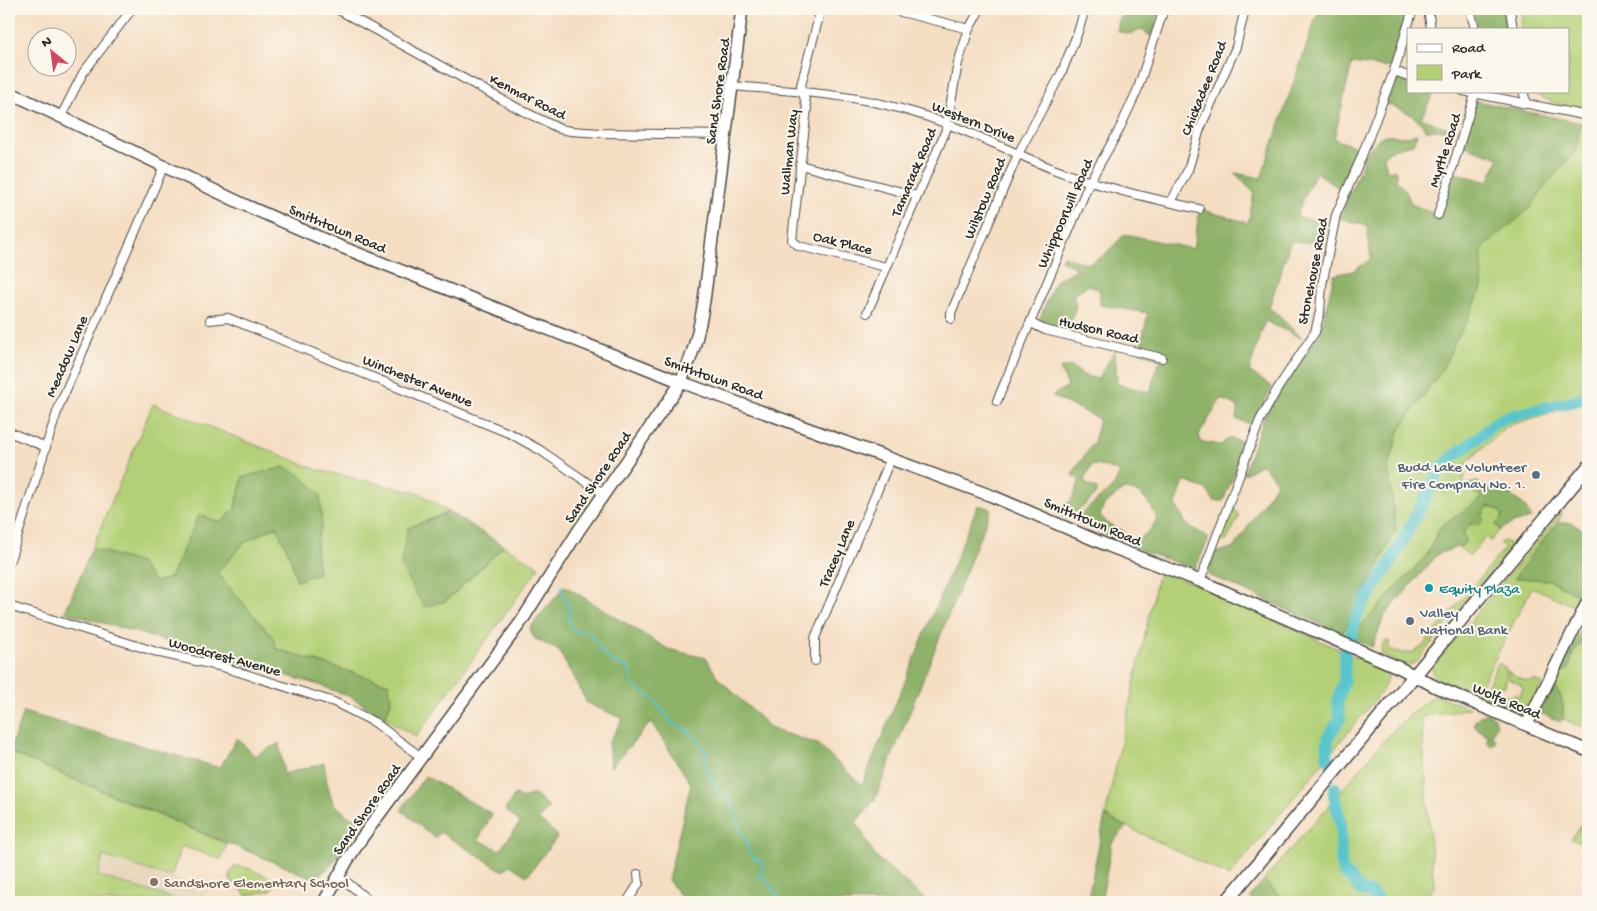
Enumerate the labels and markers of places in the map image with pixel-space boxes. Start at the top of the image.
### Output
place label: Budd Lake Volunteer Fire Compnay No. 1. [1397,459,1528,494]
marker: Budd Lake Volunteer Fire Compnay No. 1. [1530,469,1542,481]
place label: Equity Plaza [1439,581,1520,599]
marker: Equity Plaza [1423,582,1435,594]
place label: Valley National Bank [1419,605,1509,640]
marker: Valley National Bank [1404,615,1416,627]
place label: Sandshore Elementary School [164,875,349,893]
marker: Sandshore Elementary School [148,876,160,888]

